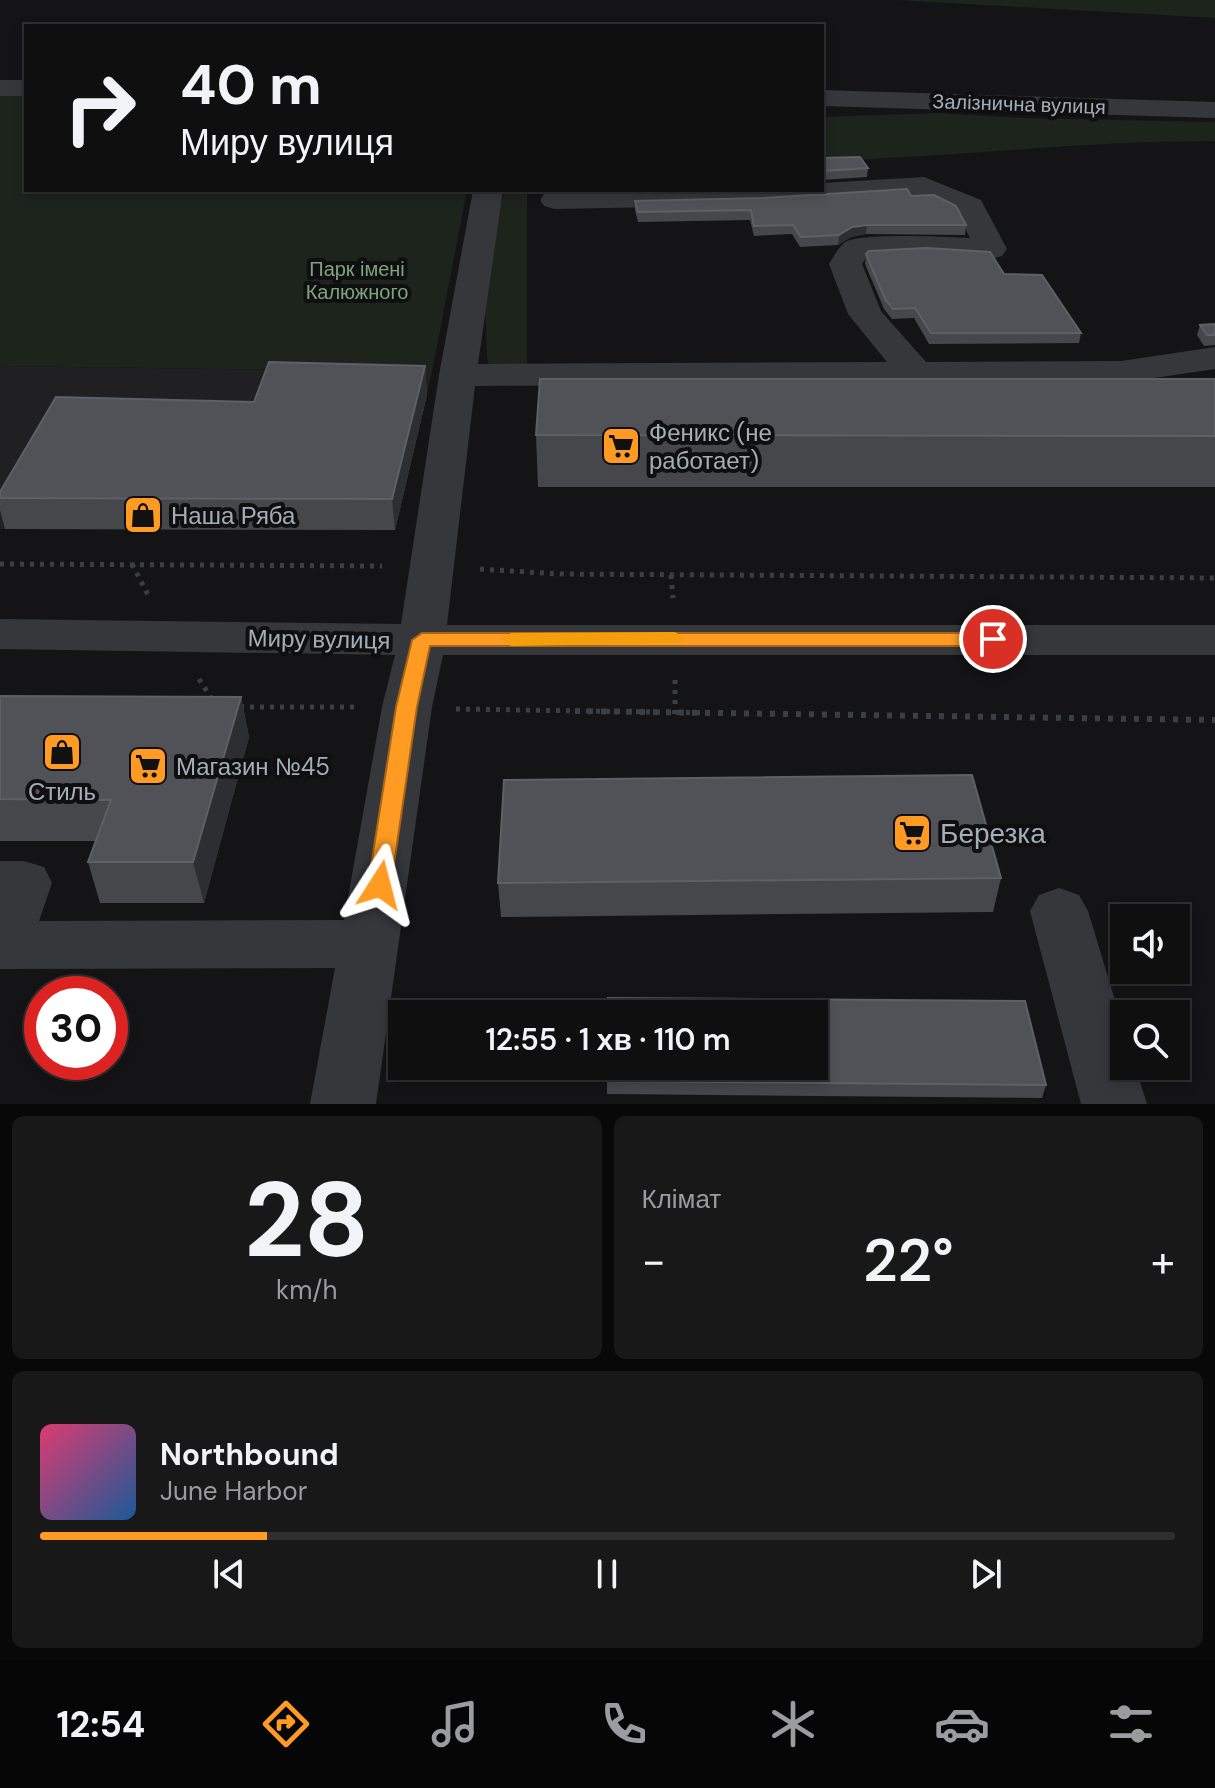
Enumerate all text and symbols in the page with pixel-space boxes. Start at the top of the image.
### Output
text: 40 m [180,48,322,121]
icon: right [48,56,152,160]
street label: Залізнична вулиця [932,88,1106,120]
text: Миру вулиця [180,119,394,166]
park label: Парк імені Калюжного [306,256,408,305]
place label: Феникс (не работает) [649,417,772,476]
supermarket icon: Феникс (не работает) [600,425,642,467]
shop icon: Наша Ряба [122,494,164,536]
place label: Наша Ряба [171,500,296,531]
pin [959,605,1027,673]
icon: arrive [971,617,1015,661]
street label: Миру вулиця [247,622,391,656]
shop icon: Стиль [41,731,83,773]
supermarket icon: Магазин №45 [127,745,169,787]
place label: Магазин №45 [176,751,330,782]
place label: Стиль [28,776,96,807]
supermarket icon: Березка [891,812,933,854]
place label: Березка [940,815,1046,852]
position arrow [338,843,422,927]
map controls [1110,904,1190,1080]
button: sound [1110,904,1190,984]
speed limit sign: 30 [24,976,128,1080]
button: search [1110,1000,1190,1080]
text: 12:55 · 1 хв · 110 m [485,1020,731,1059]
text: 28 [244,1153,369,1288]
text: Клімат [642,1182,721,1216]
text: 22° [863,1221,954,1300]
text: − [642,1232,666,1290]
text: + [1151,1232,1175,1290]
text: km/h [276,1273,337,1307]
text: Northbound [160,1435,339,1474]
text: June Harbor [160,1474,307,1508]
icon: previous [207,1552,251,1596]
icon: pause [585,1552,629,1596]
icon: next [964,1552,1008,1596]
icon: directions [258,1696,314,1752]
icon: music [427,1696,483,1752]
icon: phone [596,1696,652,1752]
icon: climate [765,1696,821,1752]
icon: car [934,1696,990,1752]
icon: filters [1103,1696,1159,1752]
text: 12:54 [56,1701,145,1748]

